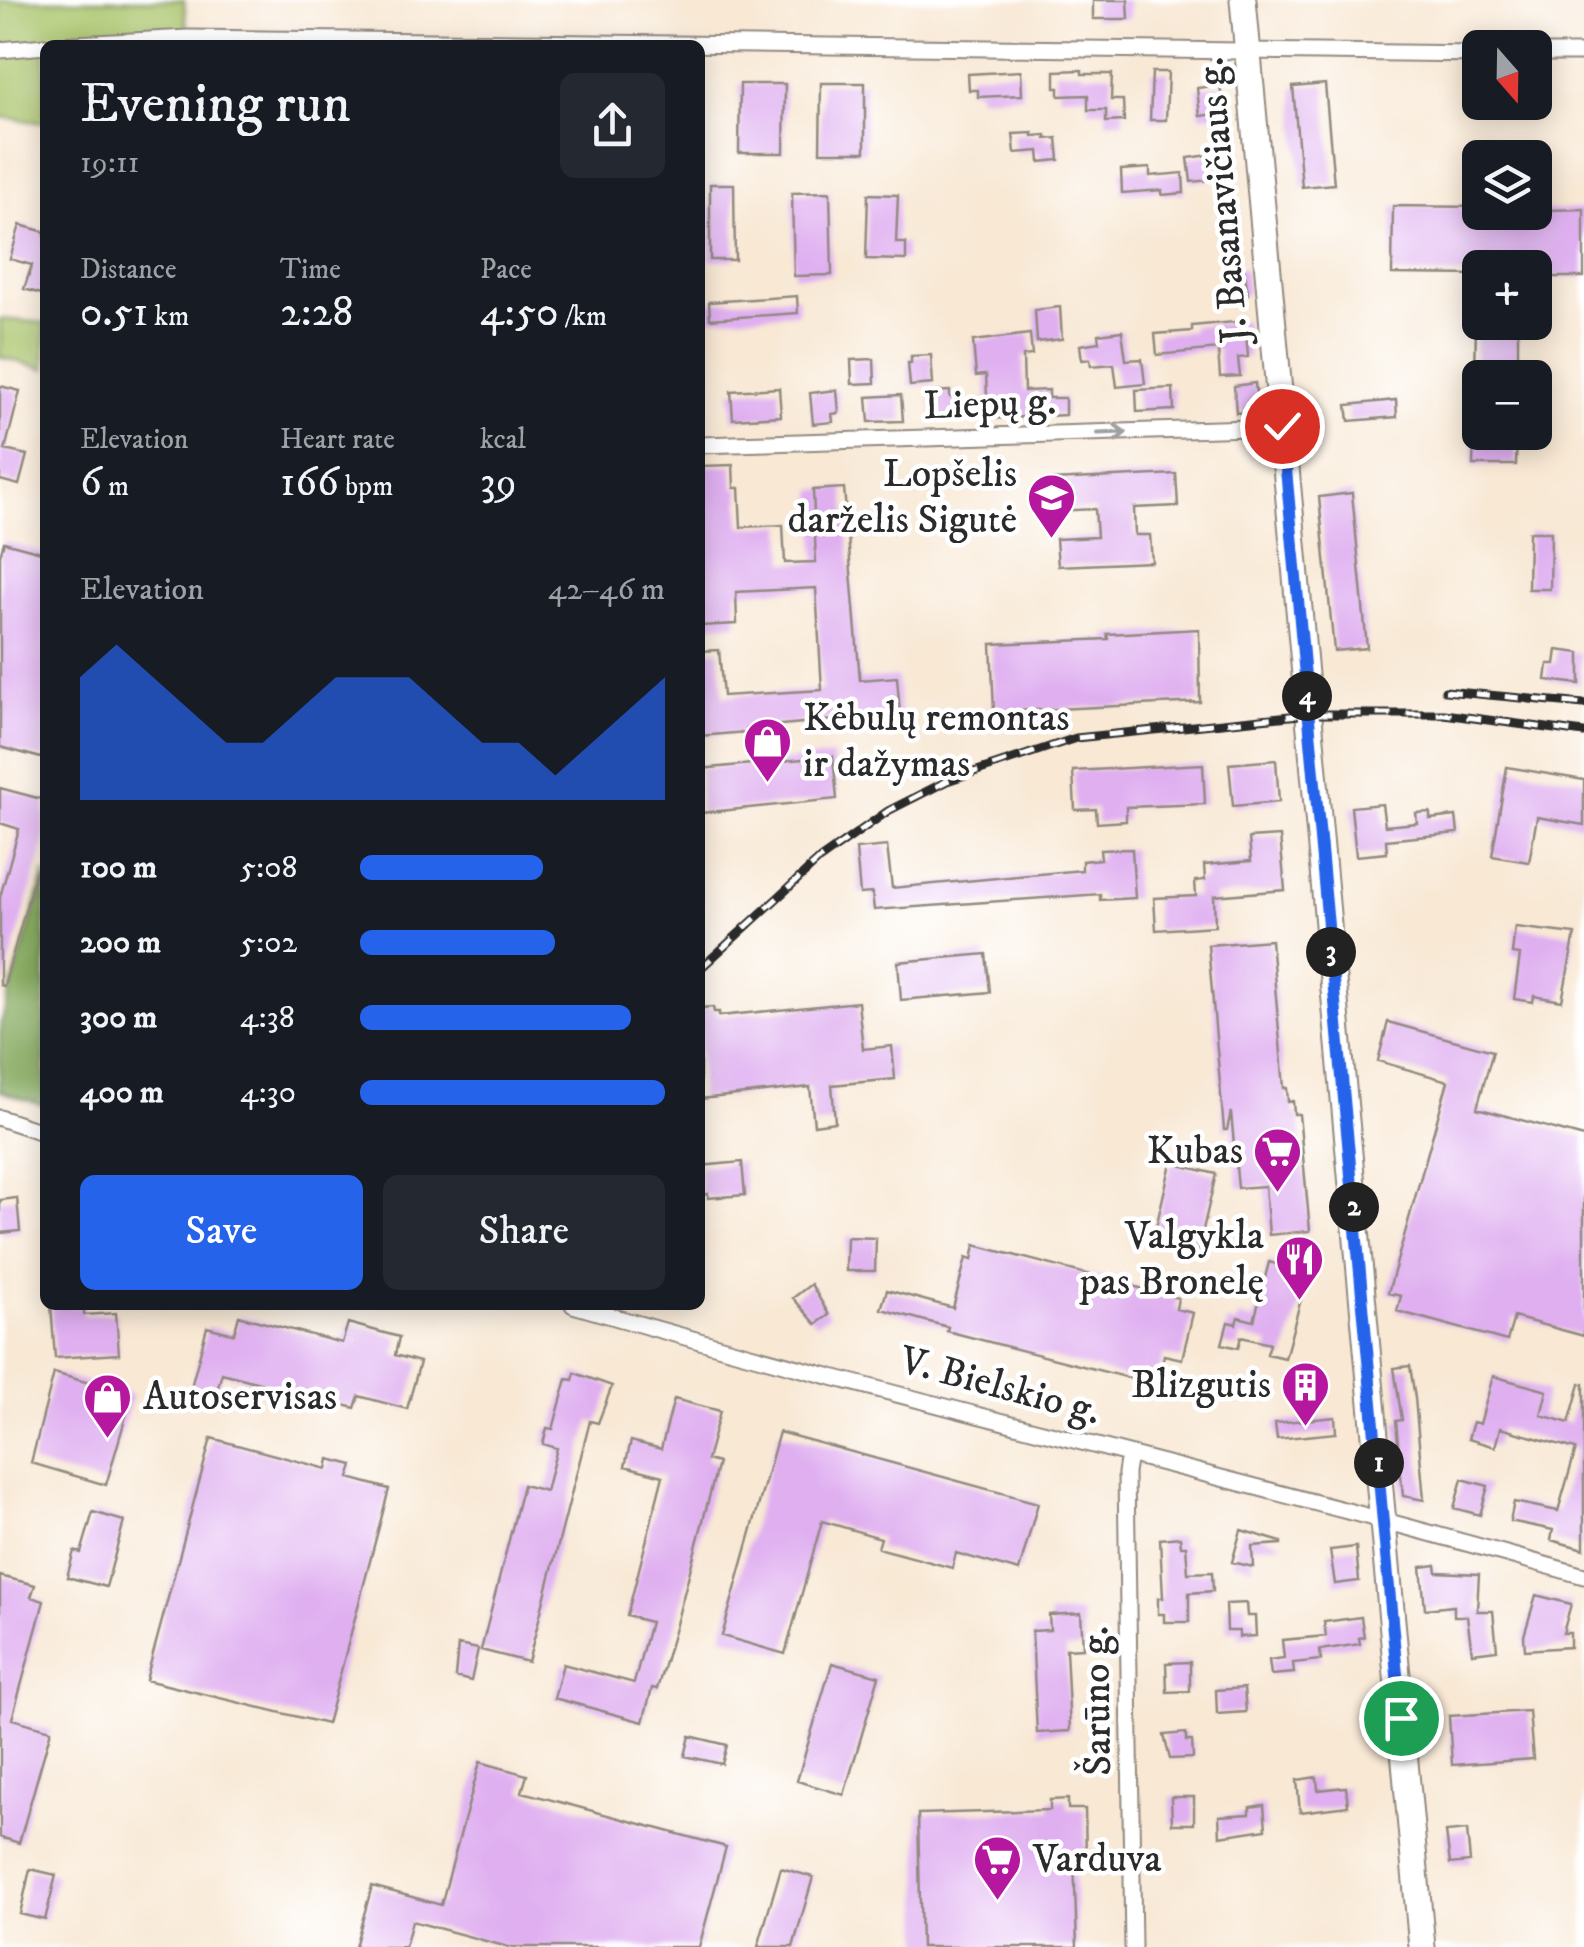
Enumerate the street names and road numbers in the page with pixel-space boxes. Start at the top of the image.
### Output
street label: J. Basanavičiaus g. [1187,55,1262,349]
street label: Liepų g. [923,378,1057,432]
street label: V. Bielskio g. [893,1336,1106,1438]
street label: Šarūno g. [1071,1626,1124,1776]

